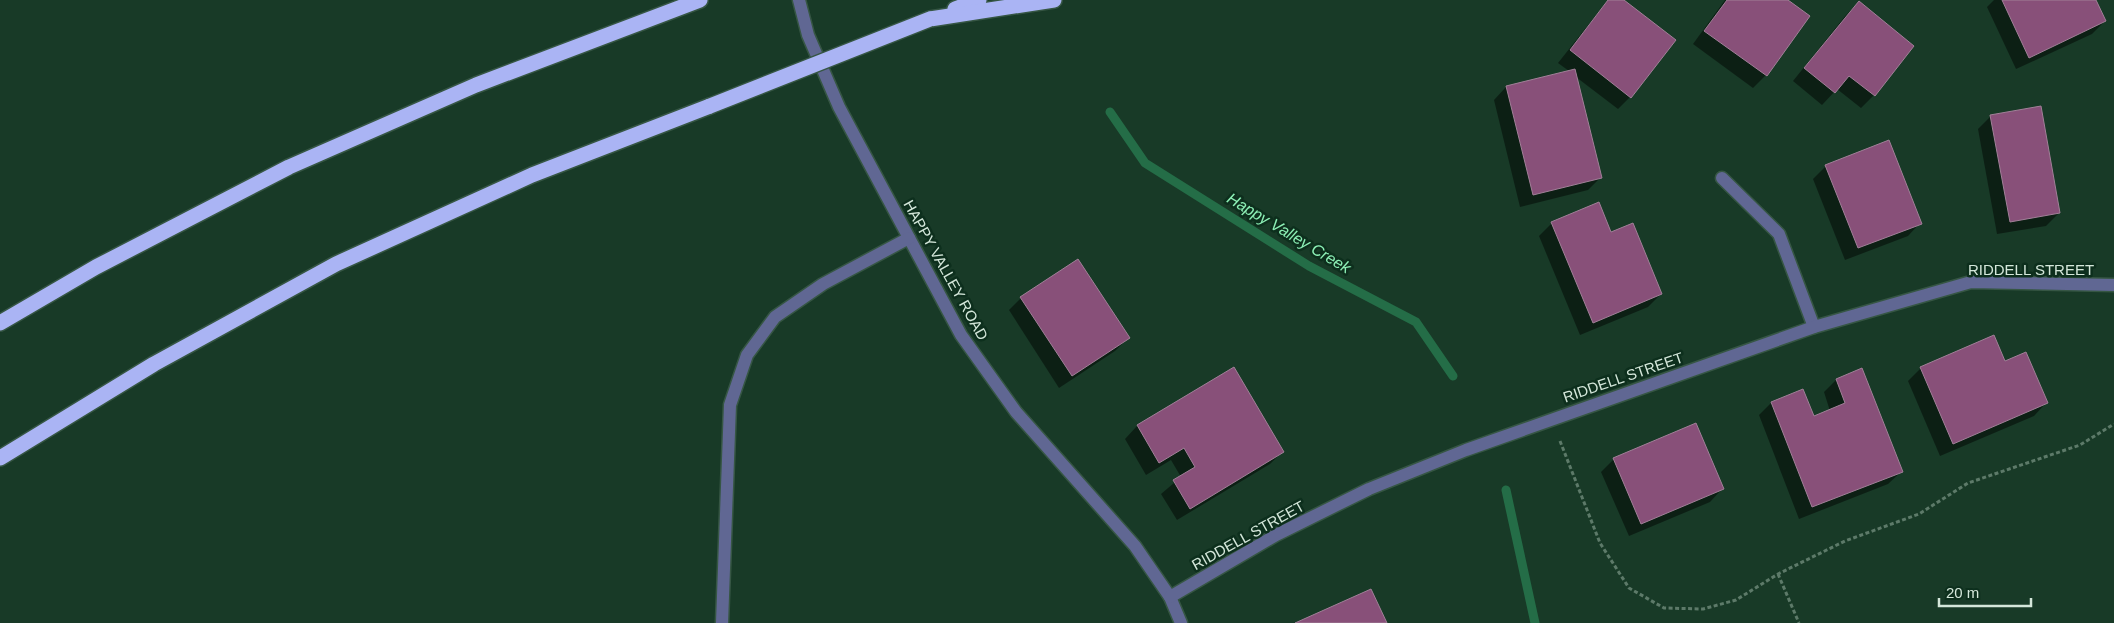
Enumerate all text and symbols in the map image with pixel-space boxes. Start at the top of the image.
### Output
water label: Happy Valley Creek [1224,189,1355,277]
street label: HAPPY VALLEY ROAD [900,197,992,343]
street label: RIDDELL STREET [1968,261,2094,278]
street label: RIDDELL STREET [1561,348,1685,406]
street label: RIDDELL STREET [1189,497,1307,573]
scale bar [1939,576,2032,608]
text: 20 m [1946,584,1979,601]

